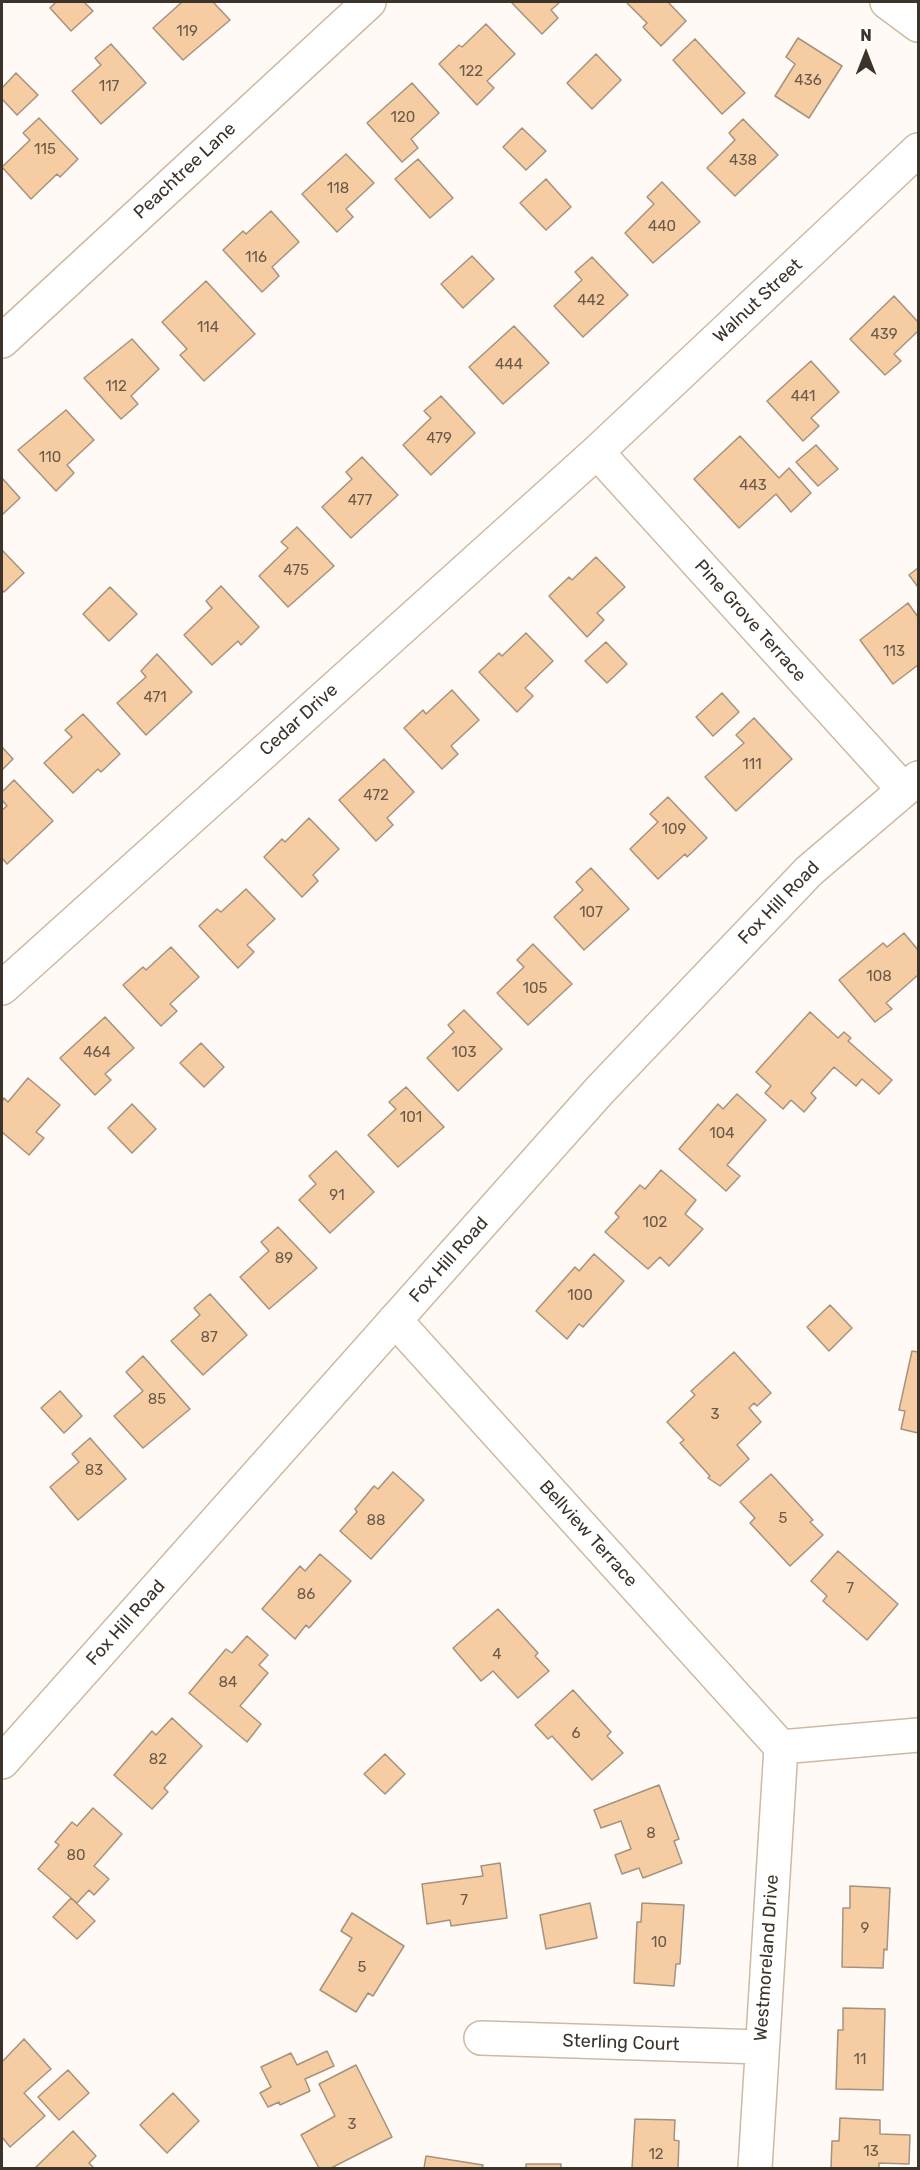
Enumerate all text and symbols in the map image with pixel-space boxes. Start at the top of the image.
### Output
house number: 119 [176,23,198,41]
north arrow [836,24,896,84]
text: N [860,26,872,45]
house number: 122 [459,63,483,81]
house number: 436 [794,72,822,90]
house number: 117 [99,78,119,96]
house number: 120 [391,109,415,127]
street label: Peachtree Lane [130,118,240,224]
house number: 115 [34,141,56,159]
house number: 438 [729,152,757,170]
house number: 118 [327,180,349,198]
house number: 440 [648,218,676,236]
house number: 116 [245,249,267,267]
street label: Walnut Street [709,254,807,348]
house number: 442 [577,292,605,310]
house number: 114 [197,319,219,337]
house number: 439 [870,326,898,344]
house number: 444 [495,356,523,374]
house number: 112 [105,378,127,396]
house number: 441 [791,388,815,406]
house number: 479 [426,430,452,448]
house number: 110 [39,449,61,467]
house number: 443 [739,477,767,495]
house number: 477 [348,492,372,510]
street label: Pine Grove Terrace [690,556,810,686]
house number: 475 [283,562,309,580]
house number: 113 [883,643,905,661]
street label: Cedar Drive [256,679,342,761]
house number: 471 [143,689,167,707]
house number: 111 [742,756,762,774]
house number: 472 [363,787,389,805]
house number: 109 [662,821,686,839]
street label: Fox Hill Road [734,857,824,949]
house number: 107 [579,904,603,922]
house number: 108 [866,968,892,986]
house number: 105 [523,980,547,998]
house number: 464 [83,1044,111,1062]
house number: 103 [452,1044,476,1062]
house number: 101 [400,1109,422,1127]
house number: 104 [709,1125,735,1143]
house number: 91 [329,1187,345,1205]
street label: Fox Hill Road [405,1213,493,1307]
house number: 102 [643,1214,667,1232]
house number: 89 [275,1250,293,1268]
house number: 100 [567,1287,593,1305]
house number: 87 [200,1329,218,1347]
house number: 85 [148,1391,166,1409]
house number: 3 [710,1406,720,1424]
house number: 83 [85,1462,103,1480]
street label: Bellview Terrace [534,1476,642,1592]
house number: 5 [779,1510,787,1528]
house number: 88 [366,1512,386,1530]
street label: Fox Hill Road [82,1576,170,1670]
house number: 7 [846,1580,854,1598]
house number: 86 [297,1586,315,1604]
house number: 4 [492,1646,502,1664]
house number: 84 [219,1674,237,1692]
house number: 6 [571,1725,581,1743]
house number: 82 [149,1751,167,1769]
house number: 8 [646,1825,656,1843]
house number: 80 [66,1847,86,1865]
street label: Westmoreland Drive [750,1874,784,2042]
house number: 7 [460,1892,468,1910]
house number: 9 [861,1920,869,1938]
house number: 10 [651,1934,667,1952]
house number: 5 [358,1959,366,1977]
street label: Sterling Court [562,2030,680,2056]
house number: 11 [854,2051,866,2069]
house number: 3 [347,2116,357,2134]
house number: 13 [863,2143,879,2161]
house number: 12 [648,2146,664,2164]

